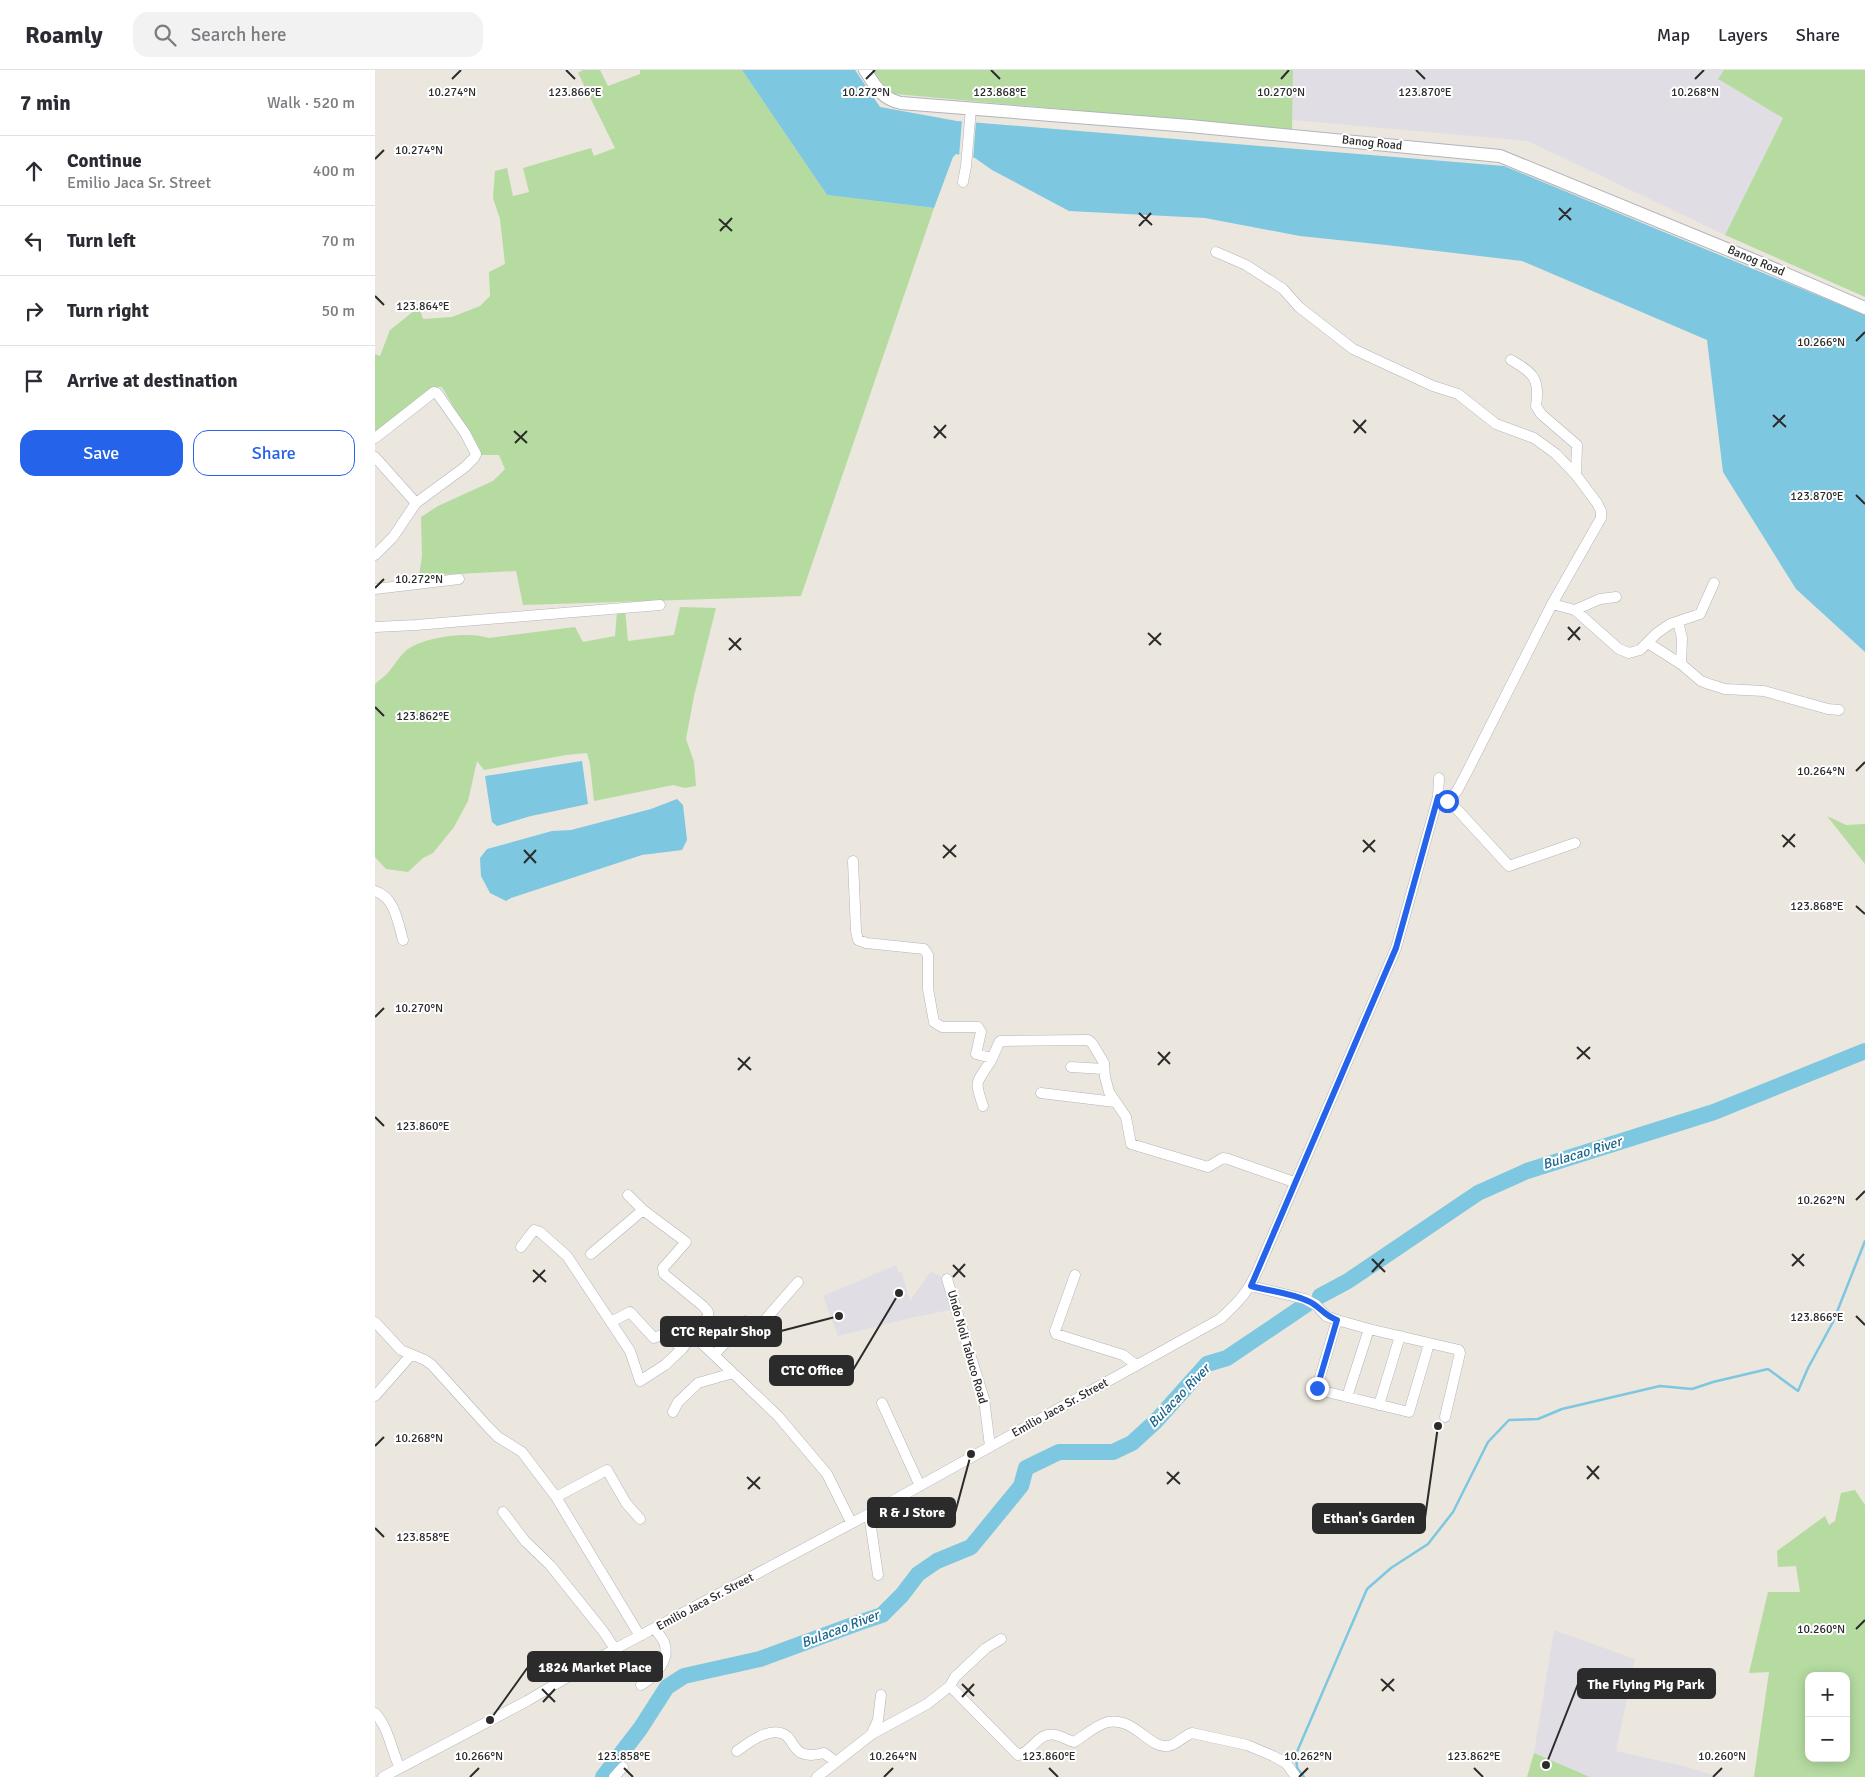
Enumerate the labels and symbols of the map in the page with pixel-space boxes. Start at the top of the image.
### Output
text: 10.274°N [428,85,476,100]
text: 123.866°E [548,85,602,100]
text: 10.272°N [842,85,890,100]
text: 123.868°E [973,85,1027,100]
text: 10.270°N [1257,85,1305,100]
text: 123.870°E [1398,85,1452,100]
text: 10.268°N [1671,85,1719,100]
street label: Banog Road [1341,132,1403,154]
text: 10.274°N [395,143,443,158]
street label: Banog Road [1725,242,1787,280]
text: 123.864°E [396,299,450,314]
text: 10.266°N [1797,335,1845,350]
text: 123.870°E [1790,489,1844,504]
text: 10.272°N [395,572,443,587]
text: 123.862°E [396,709,450,724]
text: 10.264°N [1797,764,1845,779]
route start [1436,790,1459,813]
text: 123.868°E [1790,899,1844,914]
text: 10.270°N [395,1001,443,1016]
text: 123.860°E [396,1119,450,1134]
water label: Bulacao River [1540,1132,1625,1173]
text: 10.262°N [1797,1193,1845,1208]
street label: Undo Noli Tabuco Road [944,1288,990,1406]
text: 123.866°E [1790,1310,1844,1325]
callout: CTC Repair Shop [661,1317,781,1346]
text: CTC Repair Shop [671,1323,772,1340]
callout: CTC Office [770,1356,853,1385]
water label: Bulacao River [1145,1359,1215,1431]
text: CTC Office [781,1362,843,1379]
street label: Emilio Jaca Sr. Street [1009,1375,1111,1441]
route end [1306,1377,1329,1400]
text: 10.268°N [395,1431,443,1446]
callout: R & J Store [868,1498,955,1527]
text: R & J Store [879,1504,945,1521]
callout: Ethan's Garden [1313,1504,1425,1533]
text: Ethan's Garden [1323,1510,1415,1527]
text: 123.858°E [396,1530,450,1545]
street label: Emilio Jaca Sr. Street [654,1570,756,1634]
water label: Bulacao River [799,1606,883,1652]
text: 10.260°N [1797,1622,1845,1637]
callout: 1824 Market Place [528,1652,662,1681]
text: 1824 Market Place [538,1659,652,1676]
callout: The Flying Pig Park [1578,1669,1715,1698]
text: The Flying Pig Park [1587,1676,1705,1693]
text: 10.266°N [455,1749,503,1764]
text: 123.858°E [597,1749,651,1764]
text: 10.264°N [869,1749,917,1764]
text: 123.860°E [1022,1749,1076,1764]
text: 10.262°N [1284,1749,1332,1764]
text: 123.862°E [1447,1749,1501,1764]
text: 10.260°N [1698,1749,1746,1764]

